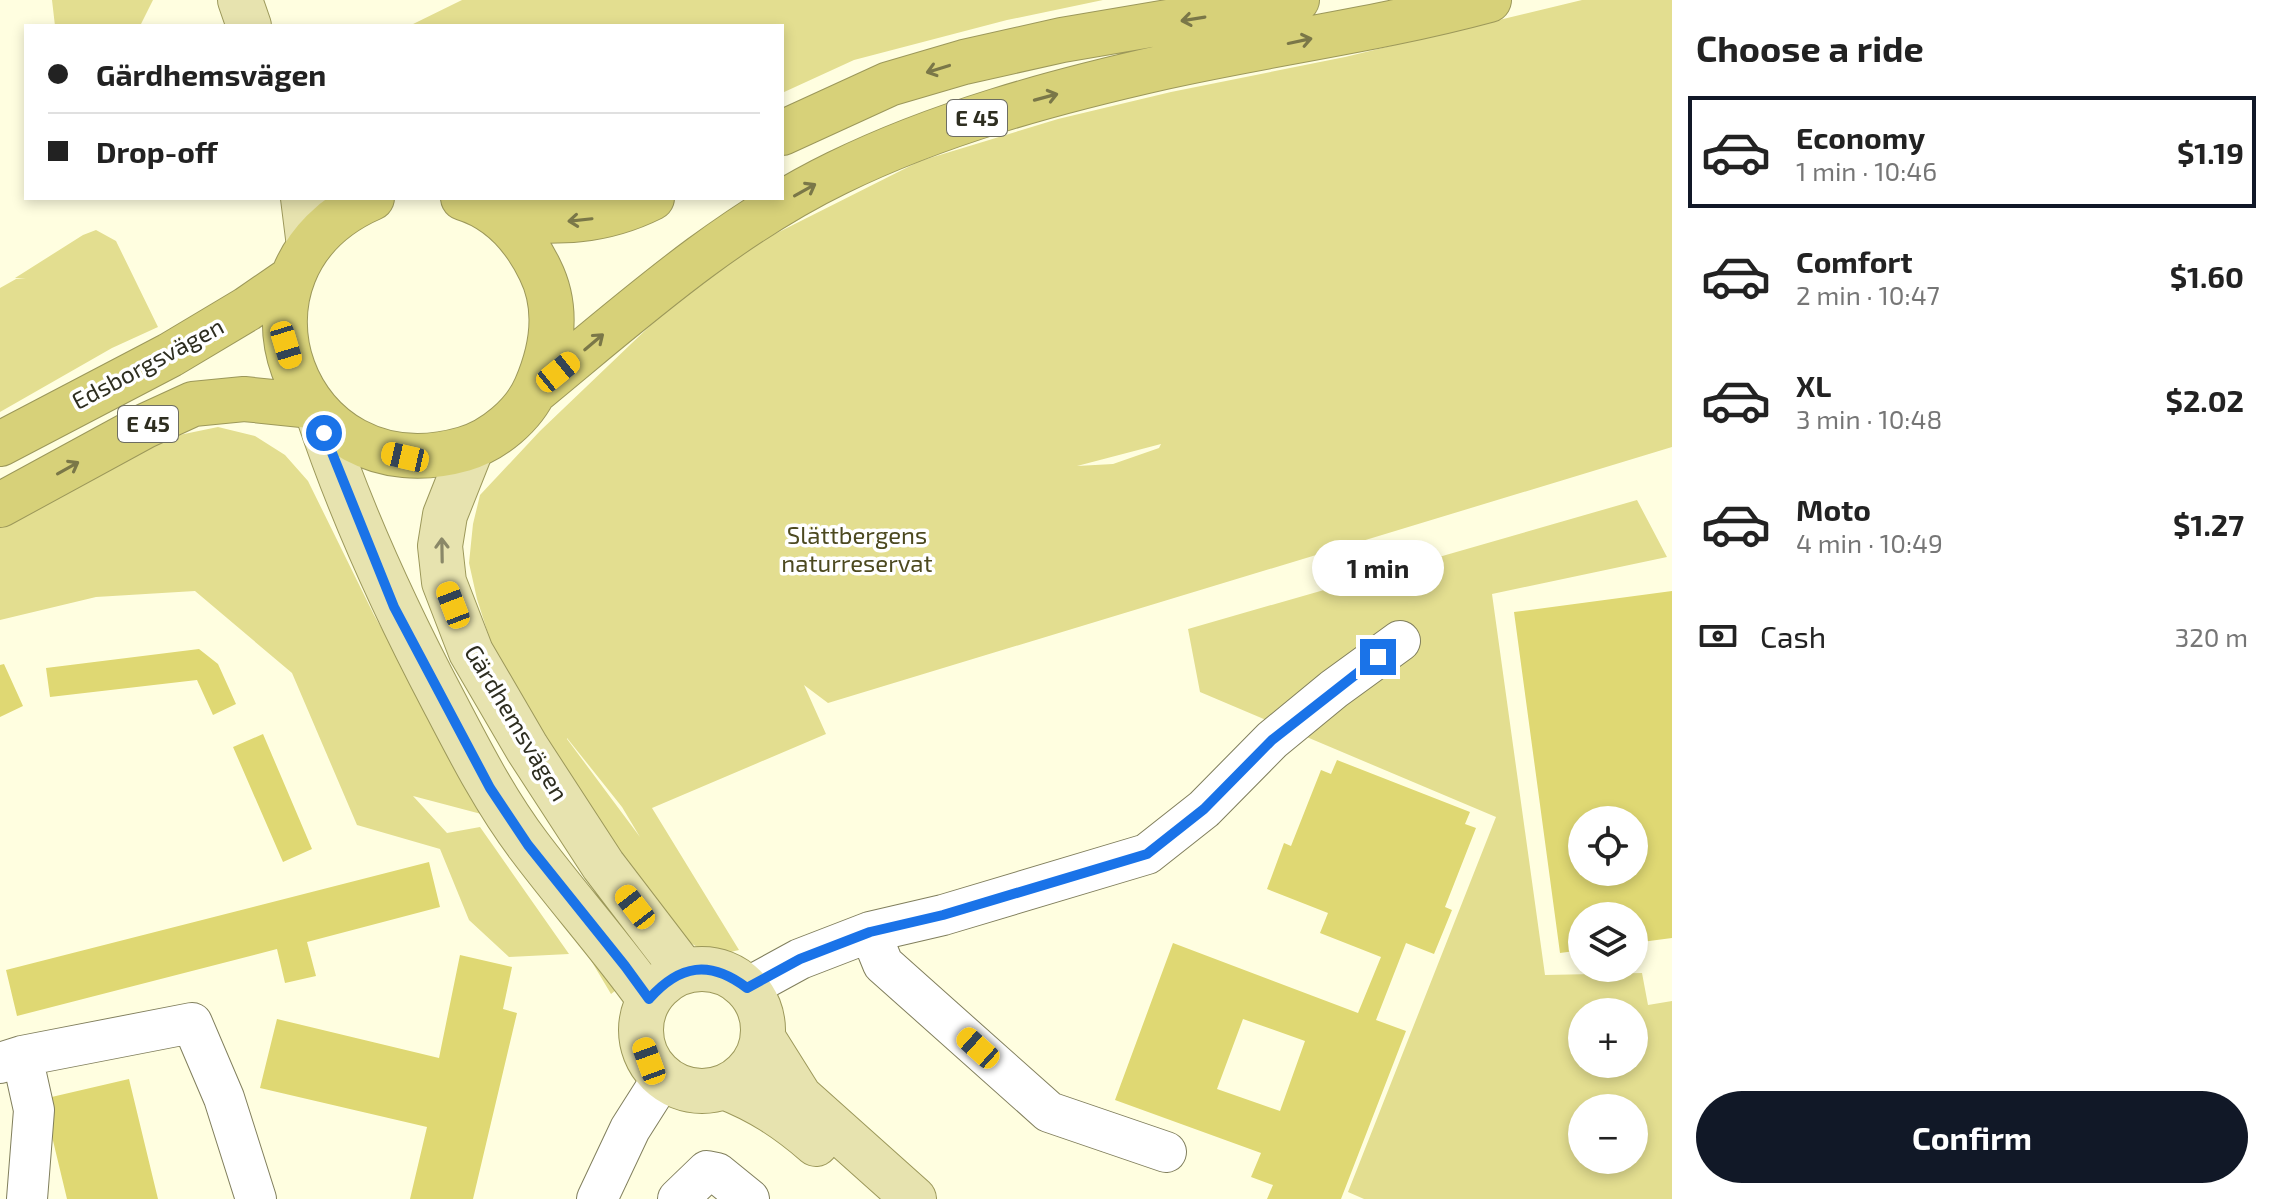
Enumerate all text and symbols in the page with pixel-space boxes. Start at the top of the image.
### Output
one-way arrow [1181,12,1206,27]
text: Choose a ride [1696,26,1924,69]
one-way arrow [1287,33,1313,48]
text: Gärdhemsvägen [96,56,326,92]
one-way arrow [925,63,950,78]
one-way arrow [1033,88,1059,103]
road number: E 45 [947,100,1007,136]
icon: car [1700,116,1772,188]
text: Economy [1796,119,1925,155]
text: Drop-off [96,133,218,169]
text: $1.19 [2177,134,2244,170]
text: 1 min · 10:46 [1796,155,1937,186]
one-way arrow [792,182,816,198]
one-way arrow [567,213,593,228]
icon: car [1700,240,1772,312]
text: Comfort [1796,243,1913,279]
text: $1.60 [2170,258,2244,294]
text: 2 min · 10:47 [1796,279,1940,310]
street label: Edsborgsvägen [66,311,228,415]
car [268,319,304,371]
one-way arrow [583,333,604,351]
car [532,348,584,396]
icon: car [1700,364,1772,436]
text: XL [1796,367,1831,403]
text: $2.02 [2165,382,2244,418]
text: 3 min · 10:48 [1796,403,1942,434]
road number: E 45 [118,406,178,442]
route start [306,415,342,451]
car [379,440,431,474]
one-way arrow [56,459,80,475]
icon: car [1700,488,1772,560]
text: Moto [1796,491,1871,527]
text: $1.27 [2173,506,2244,542]
park label: Slättbergens naturreservat [781,520,933,577]
text: 4 min · 10:49 [1796,527,1943,558]
one-way arrow [434,537,450,564]
callout: 1 min [1312,541,1444,597]
text: 1 min [1347,552,1409,583]
car [433,578,473,632]
icon: cash [1696,614,1740,658]
text: Cash [1760,618,1826,654]
text: 320 m [2175,621,2248,652]
street label: Gärdhemsvägen [459,639,575,806]
route end [1360,639,1396,675]
map controls [1568,806,1648,1174]
button: locate [1568,806,1648,886]
car [611,881,659,933]
button: layers [1568,902,1648,982]
button: + [1568,998,1648,1078]
car [952,1023,1004,1073]
car [630,1034,668,1088]
button: Confirm [1696,1091,2248,1183]
button: − [1568,1094,1648,1174]

